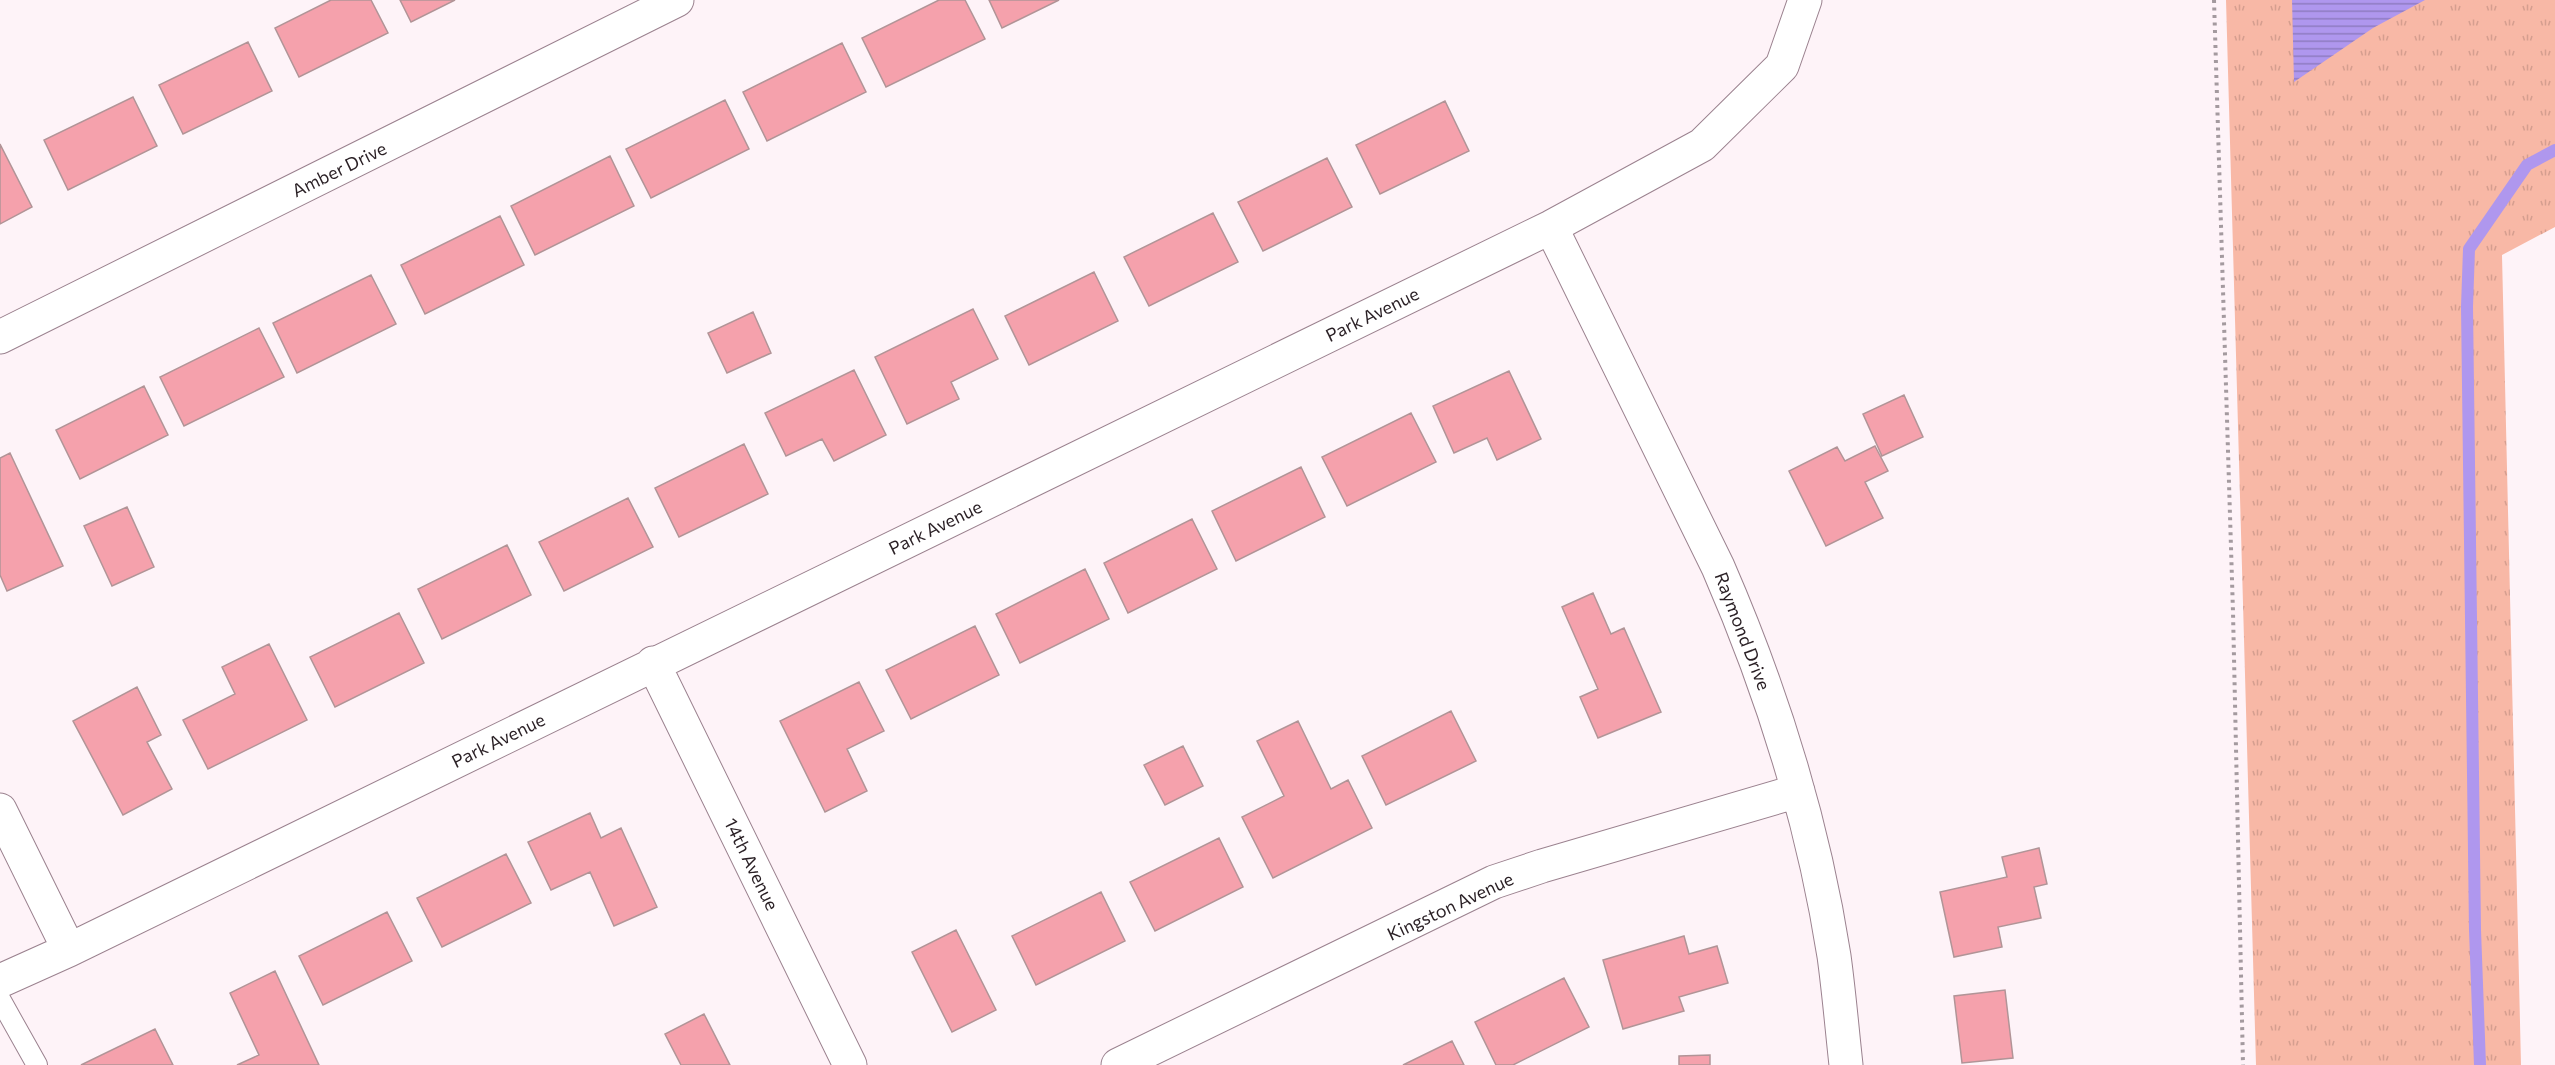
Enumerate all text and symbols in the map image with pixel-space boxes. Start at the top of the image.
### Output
street label: Amber Drive [288,137,390,201]
street label: Park Avenue [1322,282,1422,346]
street label: Park Avenue [885,495,985,559]
street label: Raymond Drive [1710,569,1776,693]
street label: Park Avenue [448,708,548,772]
street label: 14th Avenue [720,814,784,914]
street label: Kingston Avenue [1383,867,1517,945]

